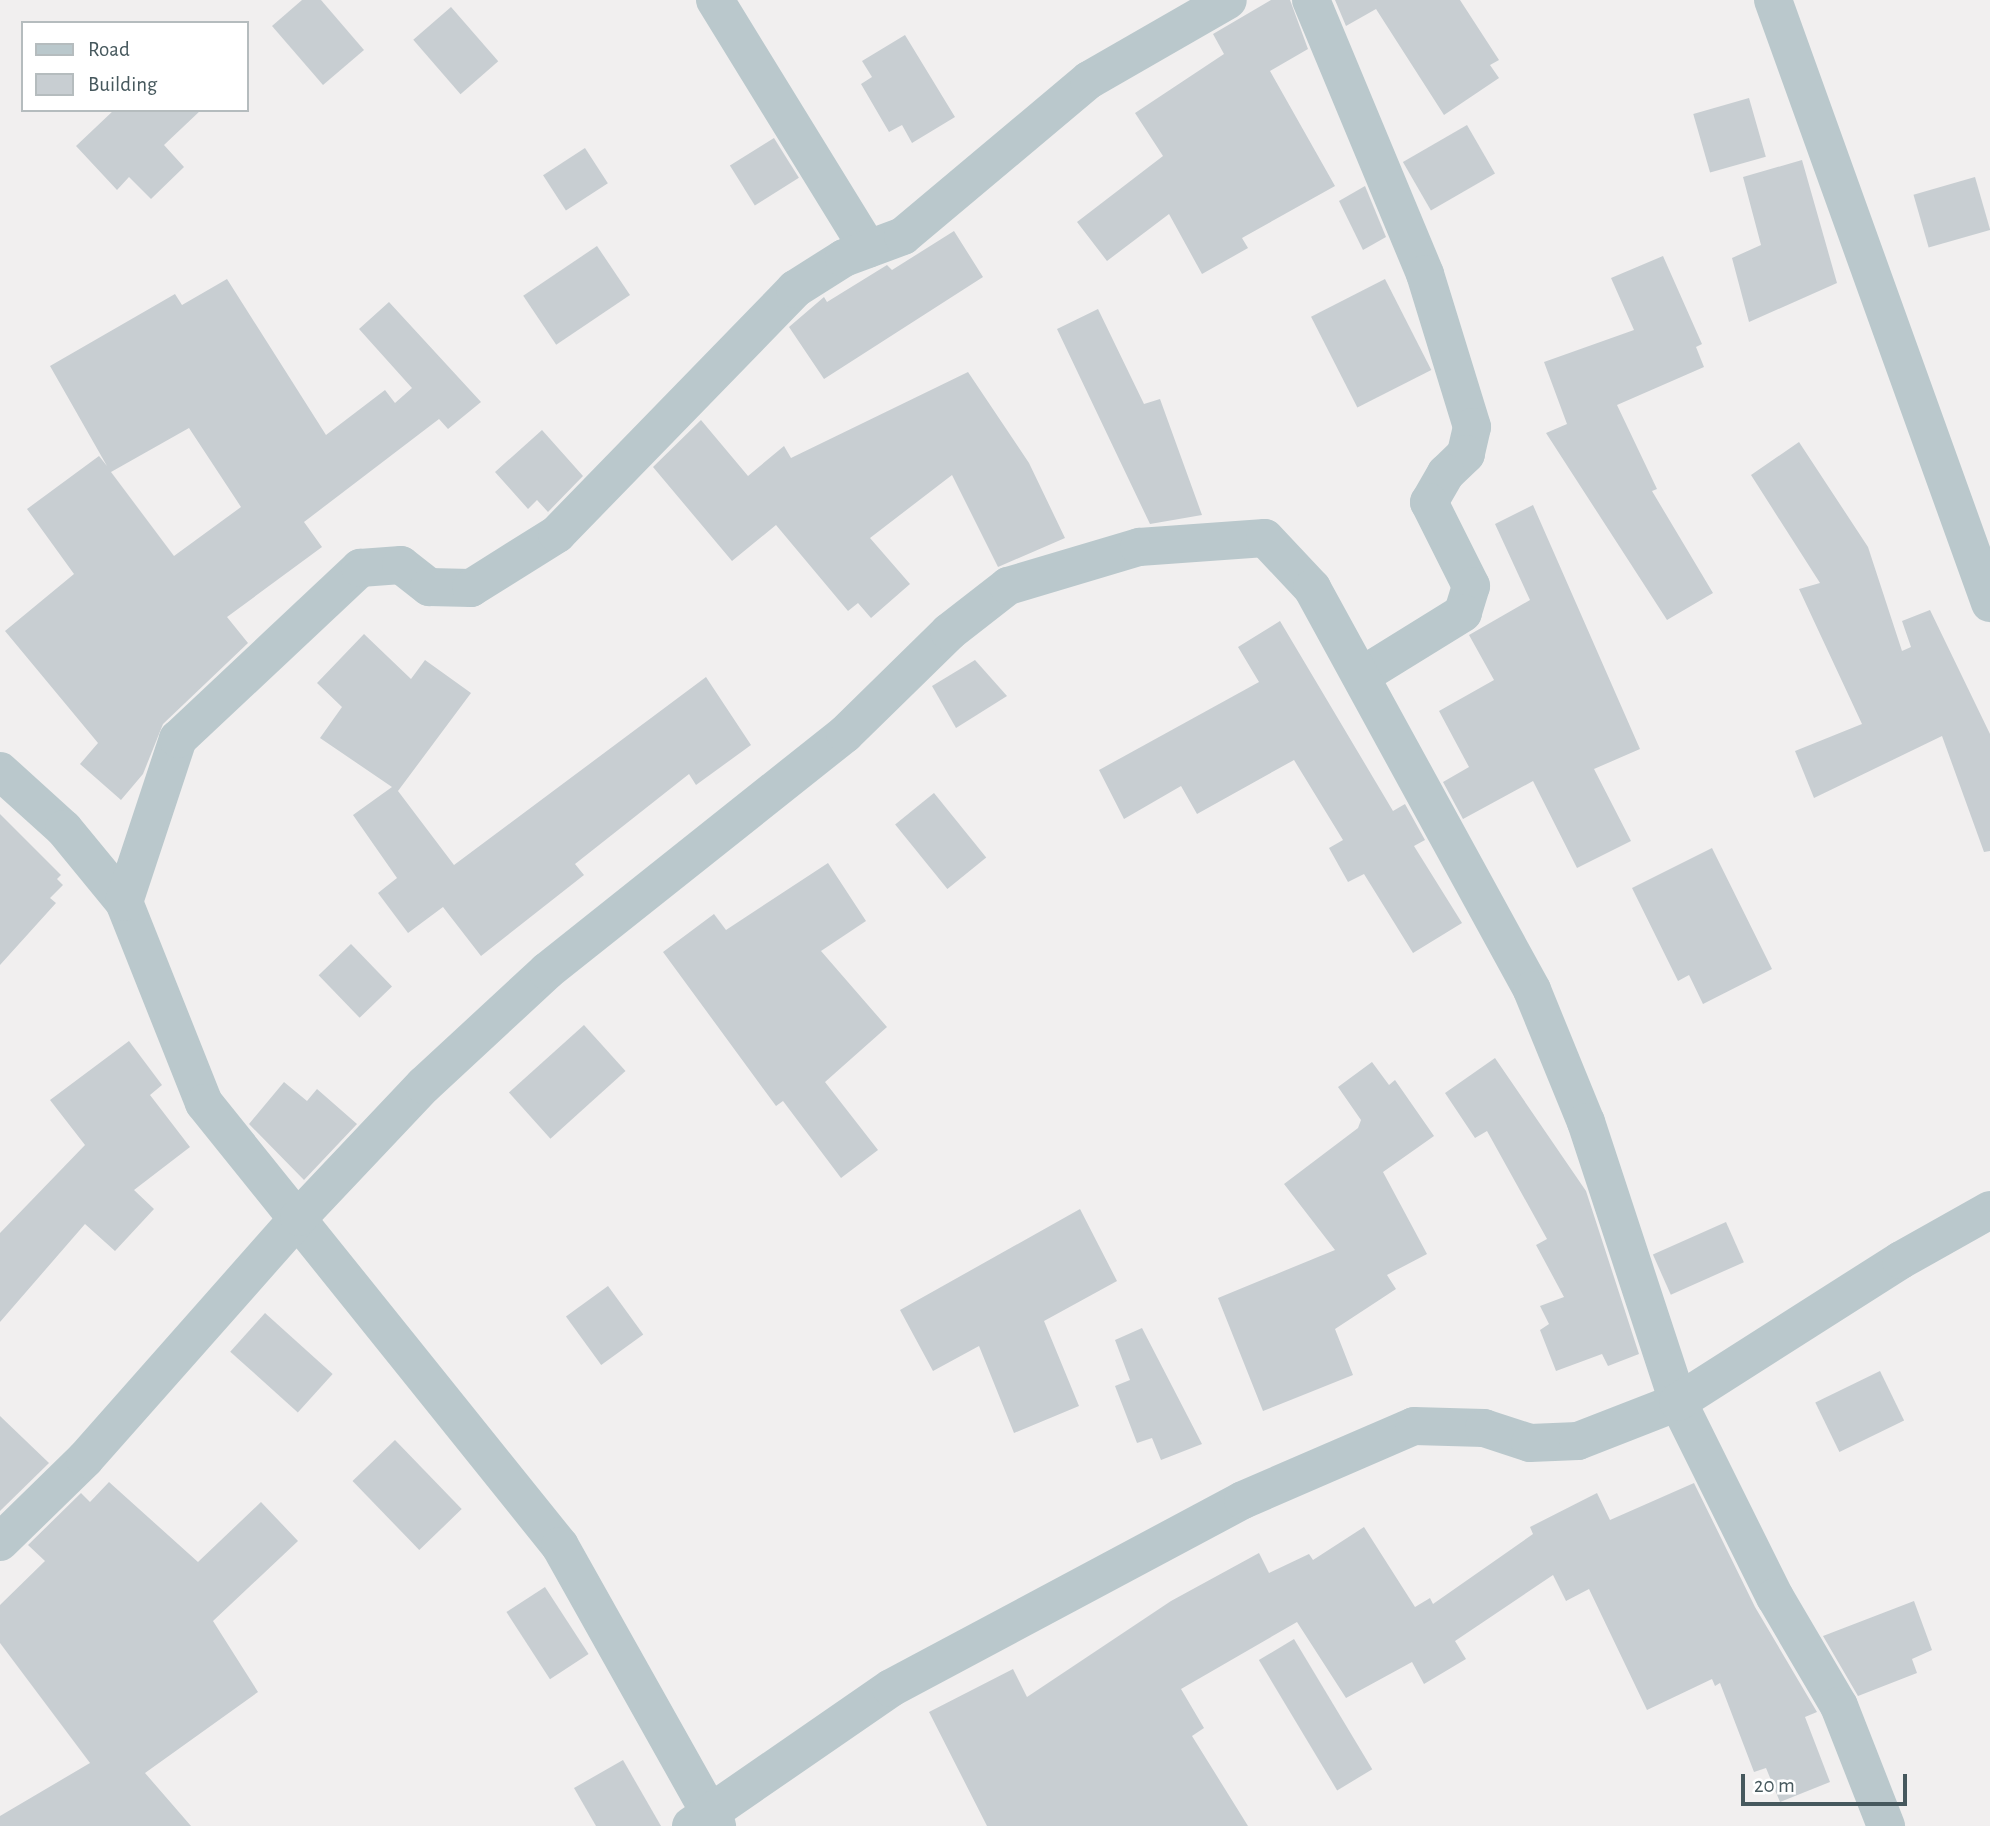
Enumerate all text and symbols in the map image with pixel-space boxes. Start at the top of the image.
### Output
legend [21,21,248,112]
text: Road [88,39,130,60]
text: Building [88,74,157,95]
scale bar [1745,1759,1911,1803]
text: 20 m [1754,1775,1795,1796]

